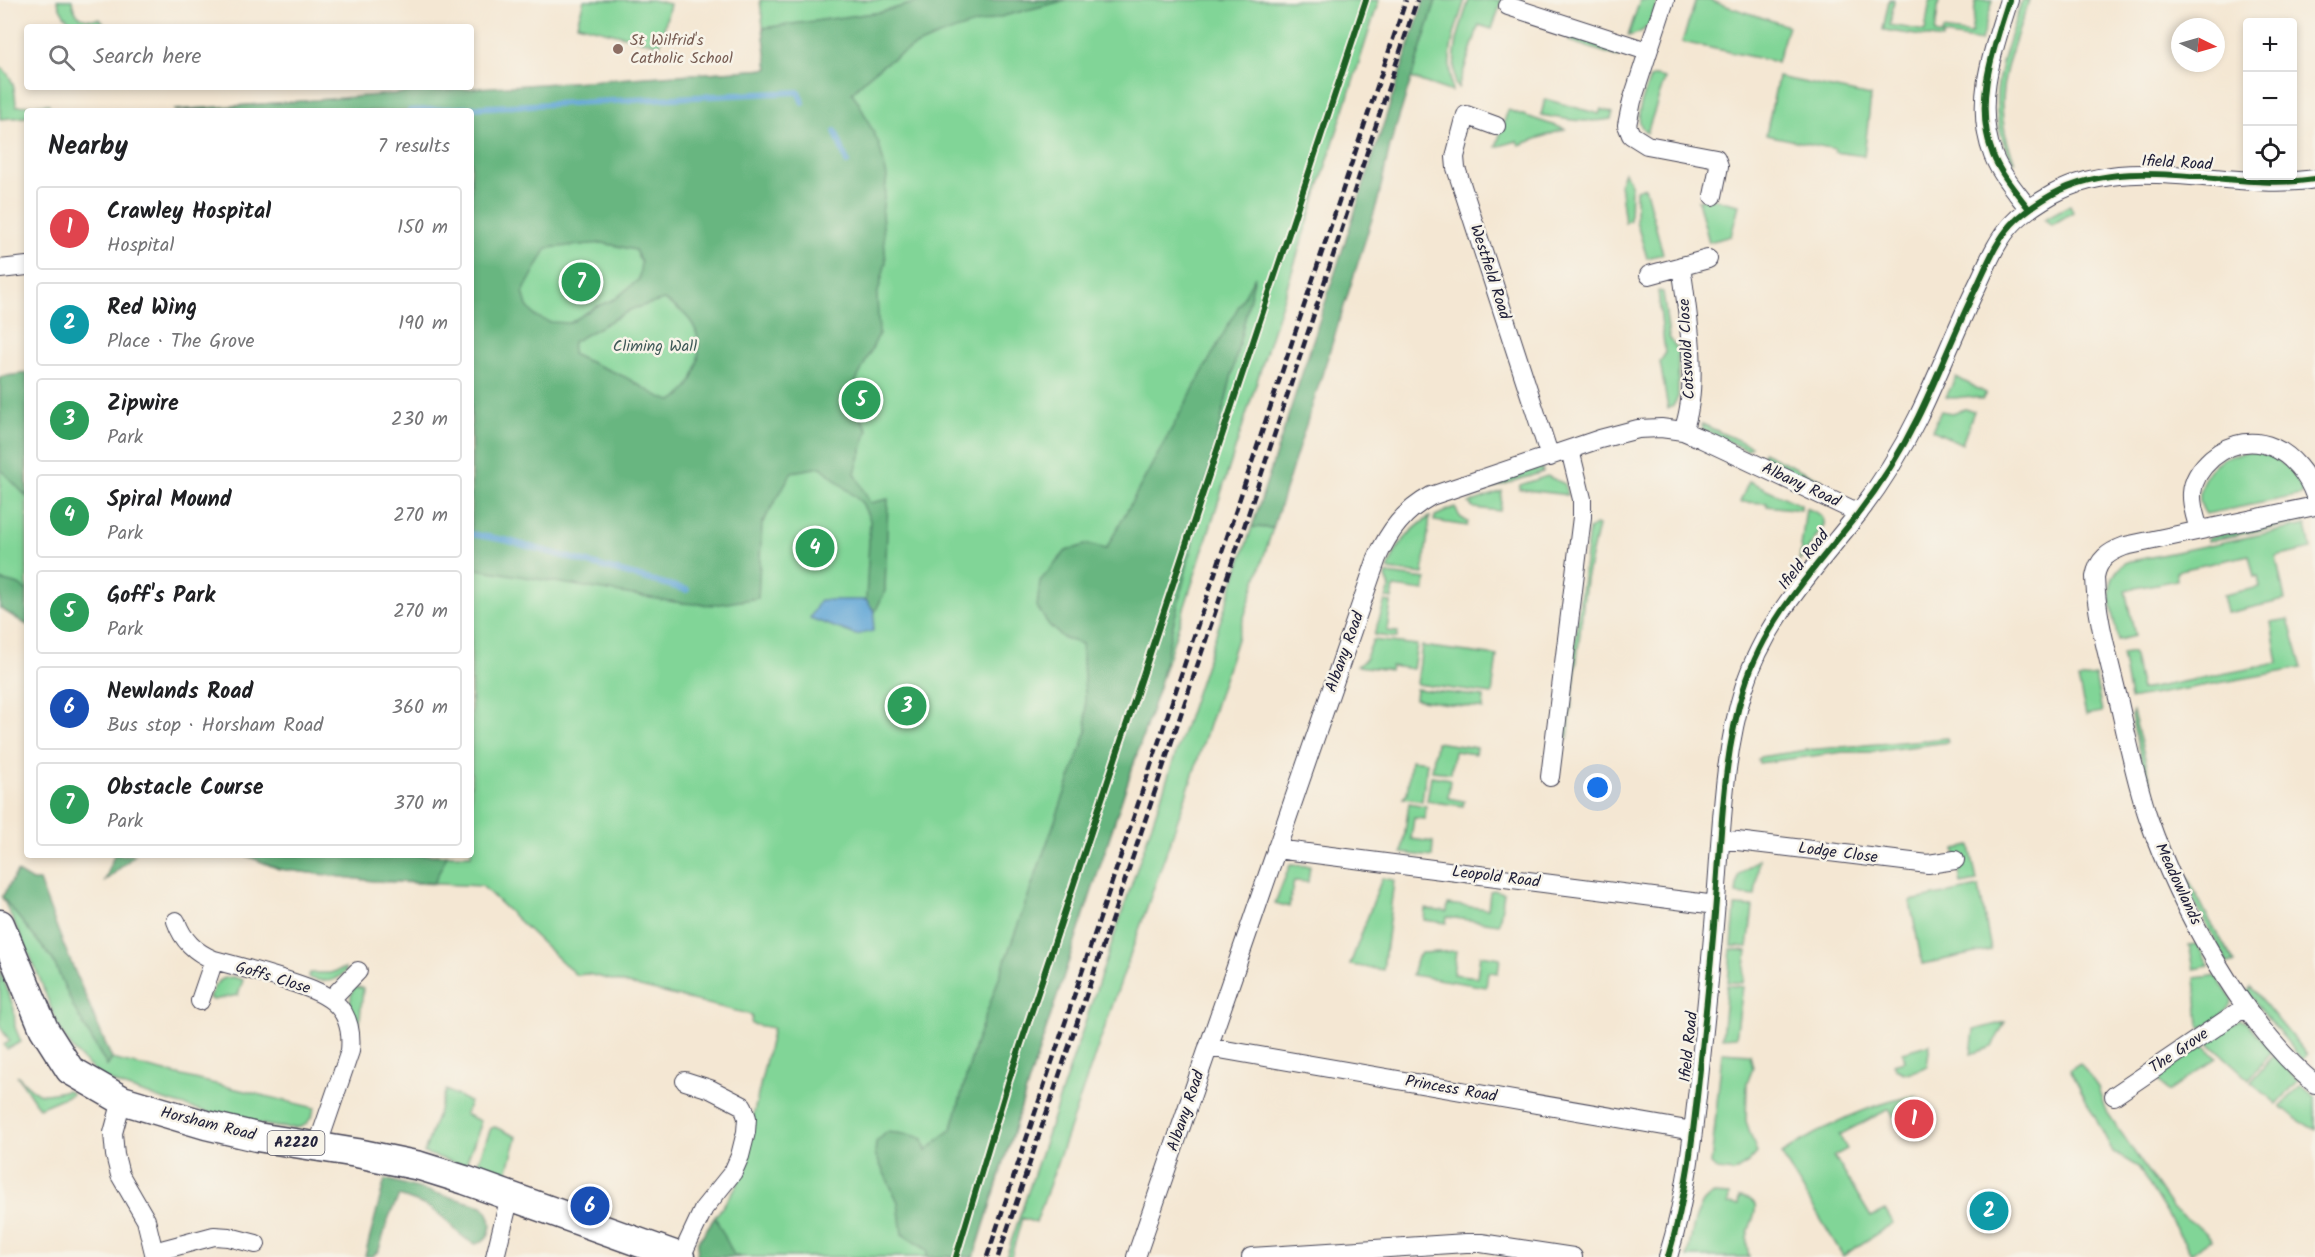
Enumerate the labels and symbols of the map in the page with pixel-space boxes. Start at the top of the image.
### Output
north arrow [2171,18,2225,72]
place label: St Wilfrid's Catholic School [630,28,733,71]
marker: St Wilfrid's Catholic School [611,42,625,56]
street label: Ifield Road [2141,149,2214,177]
street label: Westfield Road [1463,221,1517,324]
pin: 7 [562,260,600,304]
street label: Cotswold Close [1672,298,1702,400]
park label: Climing Wall [613,334,697,359]
pin: 5 [842,378,880,422]
street label: Albany Road [1758,456,1845,515]
street label: Ifield Road [1772,524,1836,596]
pin: 4 [796,526,834,570]
street label: Albany Road [1319,607,1371,696]
pin: 3 [888,684,926,728]
your location [1583,773,1612,802]
street label: Lodge Close [1797,836,1879,870]
street label: Meadowlands [2148,839,2208,929]
street label: Leopold Road [1451,859,1542,895]
street label: Goffs Close [232,955,314,1001]
street label: Ifield Road [1673,1009,1705,1084]
street label: The Grove [2144,1022,2214,1080]
street label: Albany Road [1160,1066,1212,1155]
street label: Princess Road [1403,1069,1500,1110]
pin: 1 [1894,1096,1934,1142]
street label: Horsham Road [158,1100,259,1148]
road number: A2220 [268,1131,324,1155]
pin: 6 [570,1184,610,1228]
pin: 2 [1970,1188,2008,1234]

